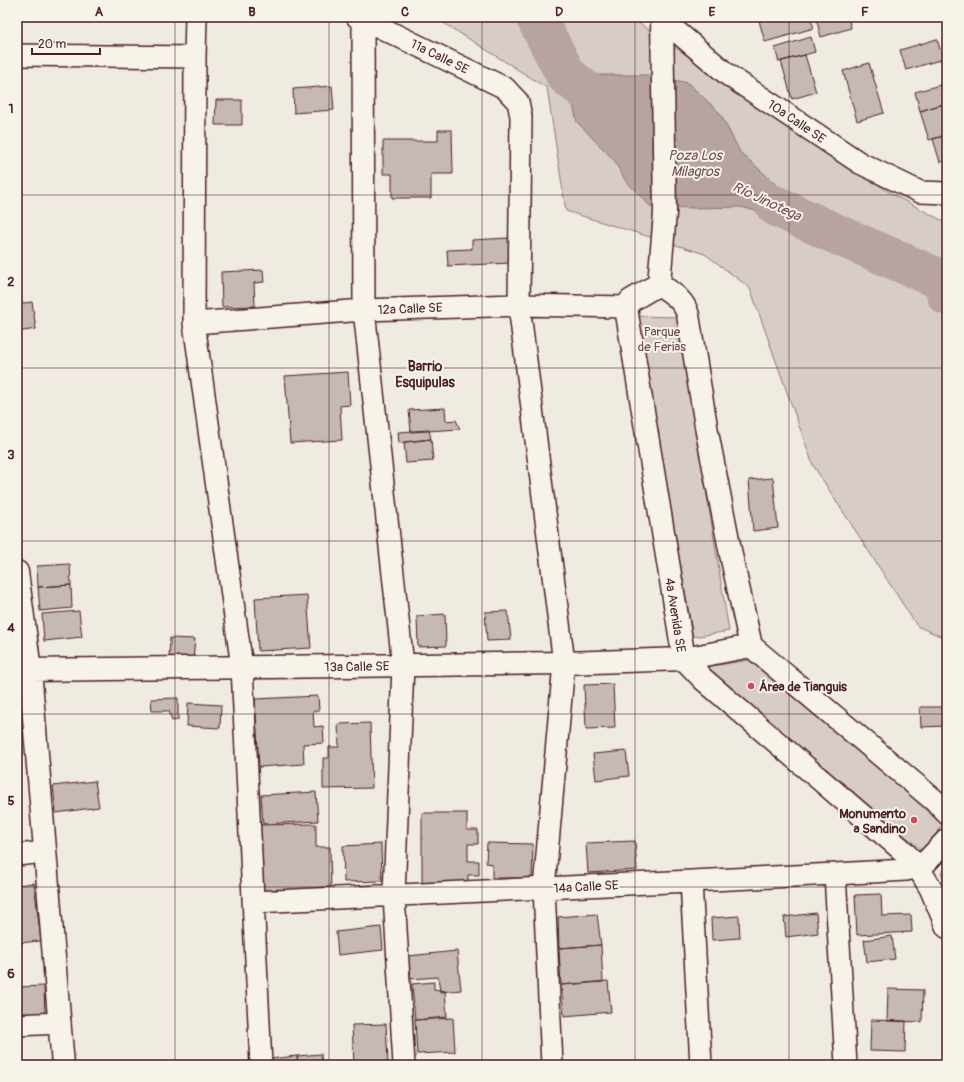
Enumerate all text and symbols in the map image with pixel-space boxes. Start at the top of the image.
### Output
text: A [95,4,104,20]
text: B [248,4,256,20]
text: C [401,4,409,20]
text: D [555,4,563,20]
text: E [709,4,716,20]
text: F [861,4,869,20]
scale bar [32,30,100,56]
street label: 11a Calle SE [408,36,472,78]
text: 20 m [38,37,67,52]
street label: 10a Calle SE [764,97,829,147]
text: 1 [8,101,14,117]
water label: Poza Los Milagros [668,147,724,180]
water label: Río Jinotega [730,178,805,225]
text: 2 [7,274,15,290]
street label: 12a Calle SE [377,300,443,318]
park label: Parque de Ferias [638,324,686,355]
district label: Barrio Esquipulas [395,358,455,391]
text: 3 [7,447,15,463]
street label: 4a Avenida SE [661,577,689,654]
text: 4 [7,620,15,636]
street label: 13a Calle SE [324,658,390,676]
place label: Área de Tianguis [759,679,847,695]
marker: Área de Tianguis [746,681,756,691]
text: 5 [7,793,15,809]
place label: Monumento a Sandino [839,806,906,837]
marker: Monumento a Sandino [909,815,919,825]
street label: 14a Calle SE [553,877,619,897]
text: 6 [7,966,15,982]

